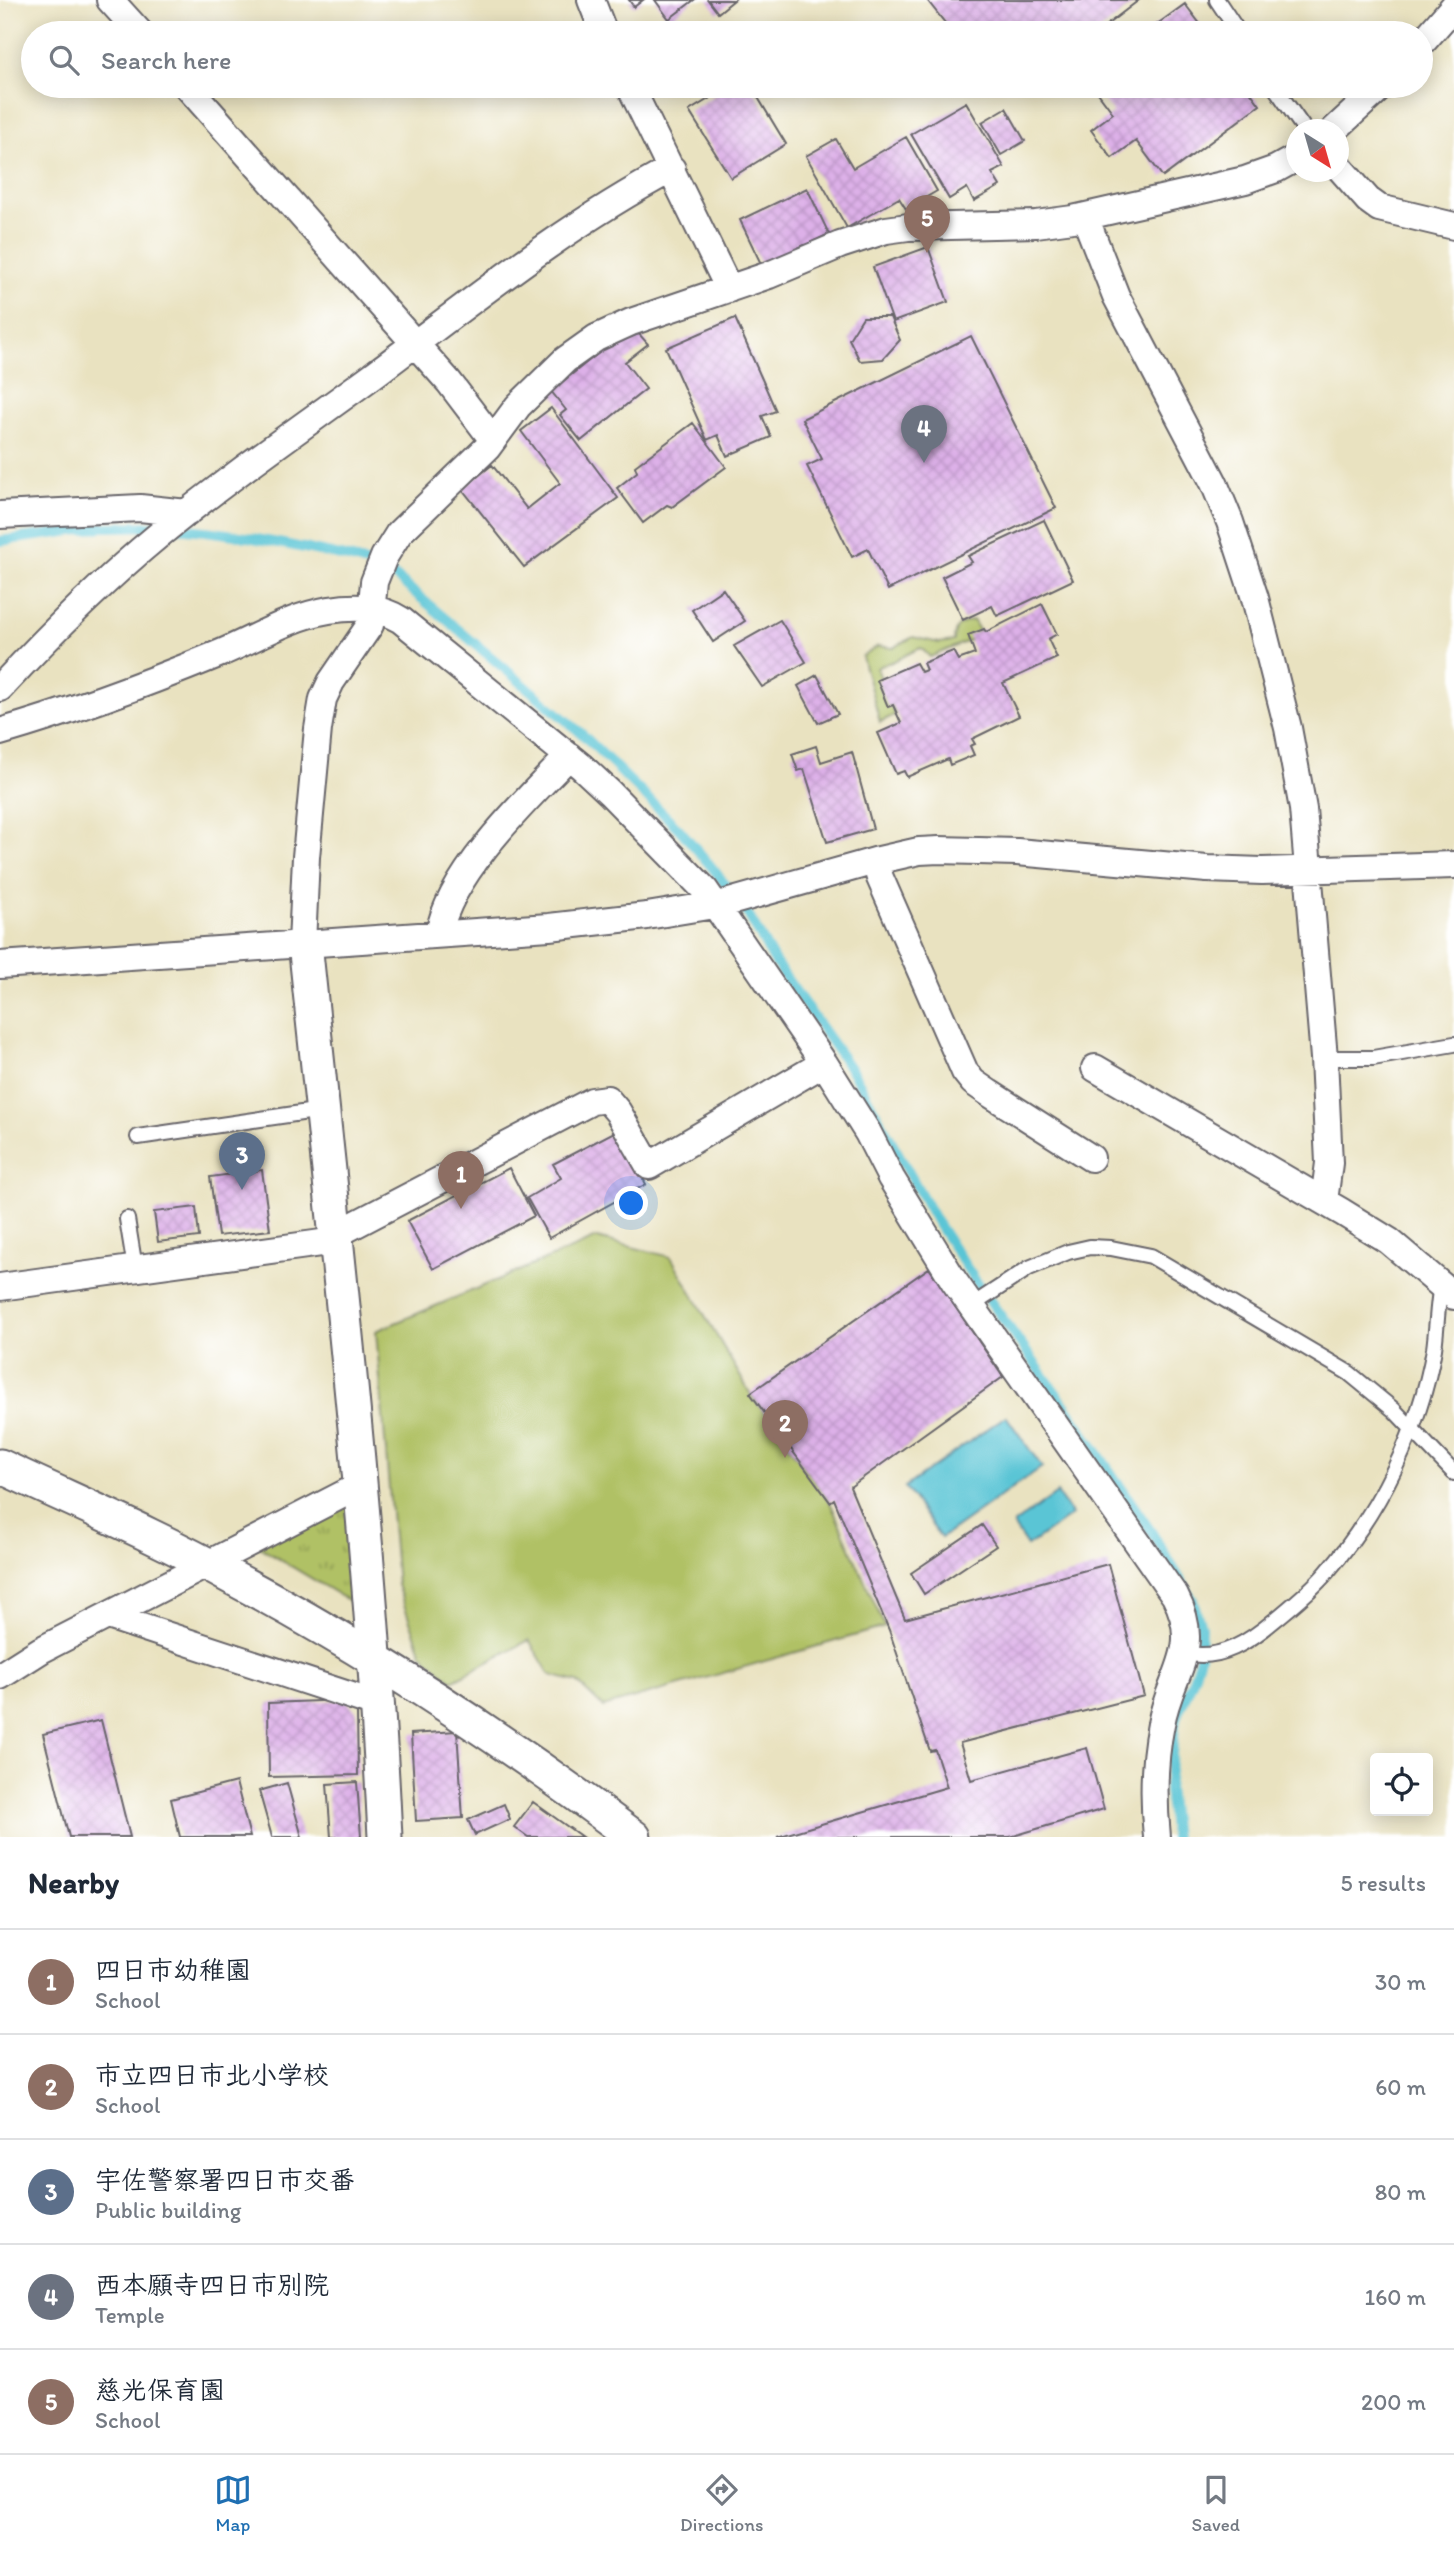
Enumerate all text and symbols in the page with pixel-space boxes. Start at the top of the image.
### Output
search box [21,21,1433,98]
icon: search [45,41,83,79]
text: Search here [101,44,231,76]
north arrow [1286,119,1349,182]
pin: 5 [904,195,950,253]
pin: 4 [901,405,947,463]
pin: 3 [219,1132,265,1190]
pin: 1 [438,1151,484,1209]
your location [614,1186,648,1220]
pin: 2 [762,1400,808,1458]
map controls [1370,1753,1433,1816]
button: locate [1370,1753,1433,1816]
text: Nearby [28,1864,119,1901]
text: 5 results [1340,1869,1426,1897]
text: 四日市幼稚園 [95,1954,251,1986]
text: 1 [46,1968,56,1996]
text: 30 m [1375,1968,1426,1996]
text: School [95,1986,160,2014]
text: 市立四日市北小学校 [95,2059,329,2091]
text: 2 [45,2073,57,2101]
text: 60 m [1375,2073,1426,2101]
text: School [95,2091,160,2119]
text: 宇佐警察署四日市交番 [95,2164,355,2196]
text: 3 [45,2178,57,2206]
text: 80 m [1375,2178,1426,2206]
text: Public building [95,2196,241,2224]
text: 西本願寺四日市別院 [95,2269,329,2301]
text: 4 [44,2283,58,2311]
text: 160 m [1364,2283,1426,2311]
text: Temple [95,2301,165,2329]
text: 慈光保育園 [95,2374,225,2406]
text: 5 [45,2388,57,2416]
text: 200 m [1361,2388,1426,2416]
text: School [95,2406,160,2434]
tab: Map [214,2471,252,2536]
tab: Directions [680,2471,764,2536]
tab: Saved [1192,2471,1240,2536]

